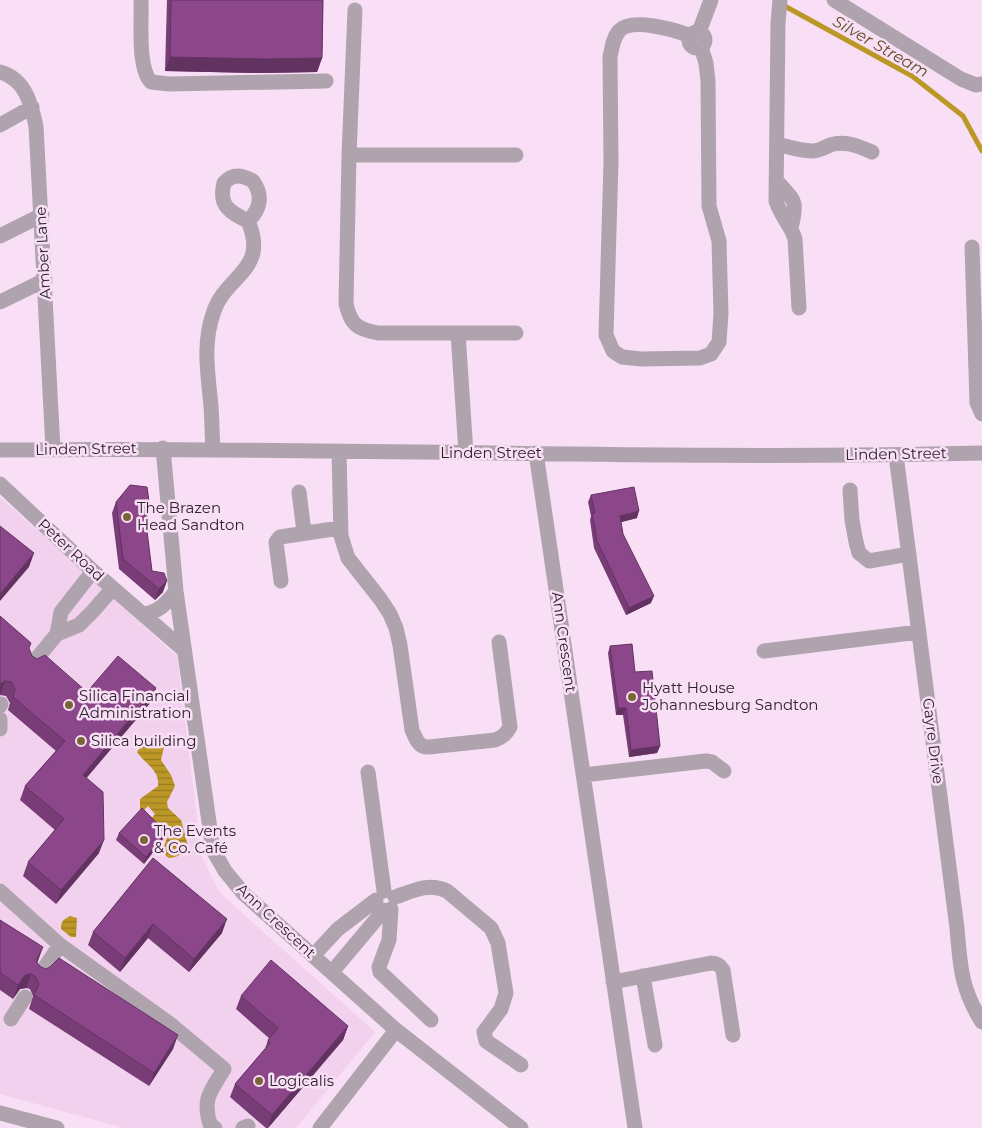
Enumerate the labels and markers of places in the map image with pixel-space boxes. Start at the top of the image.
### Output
place label: The Brazen Head Sandton [137,498,245,534]
marker: The Brazen Head Sandton [121,511,133,523]
place label: Hyatt House Johannesburg Sandton [641,678,818,714]
place label: Silica Financial Administration [79,686,191,722]
marker: Hyatt House Johannesburg Sandton [626,691,638,703]
marker: Silica Financial Administration [63,699,75,711]
place label: Silica building [91,731,197,750]
marker: Silica building [75,735,87,747]
place label: The Events & Co. Café [154,821,236,857]
marker: The Events & Co. Café [138,834,150,846]
place label: Logicalis [269,1071,334,1090]
marker: Logicalis [253,1075,265,1087]

